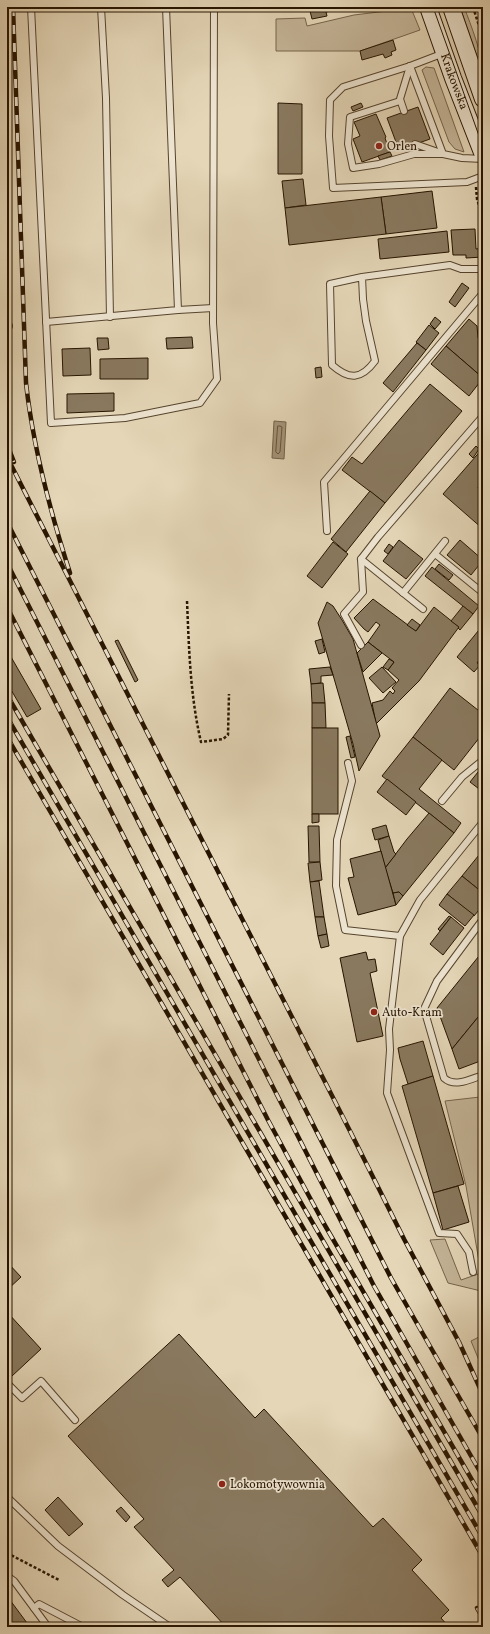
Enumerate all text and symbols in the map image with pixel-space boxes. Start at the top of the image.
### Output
street label: Krakowska [436,51,472,112]
place label: Orlen [387,139,417,155]
marker: Orlen [374,141,384,151]
place label: Auto-Kram [382,1005,442,1021]
marker: Auto-Kram [369,1007,379,1017]
place label: Lokomotywownia [230,1477,325,1493]
marker: Lokomotywownia [217,1479,227,1489]

